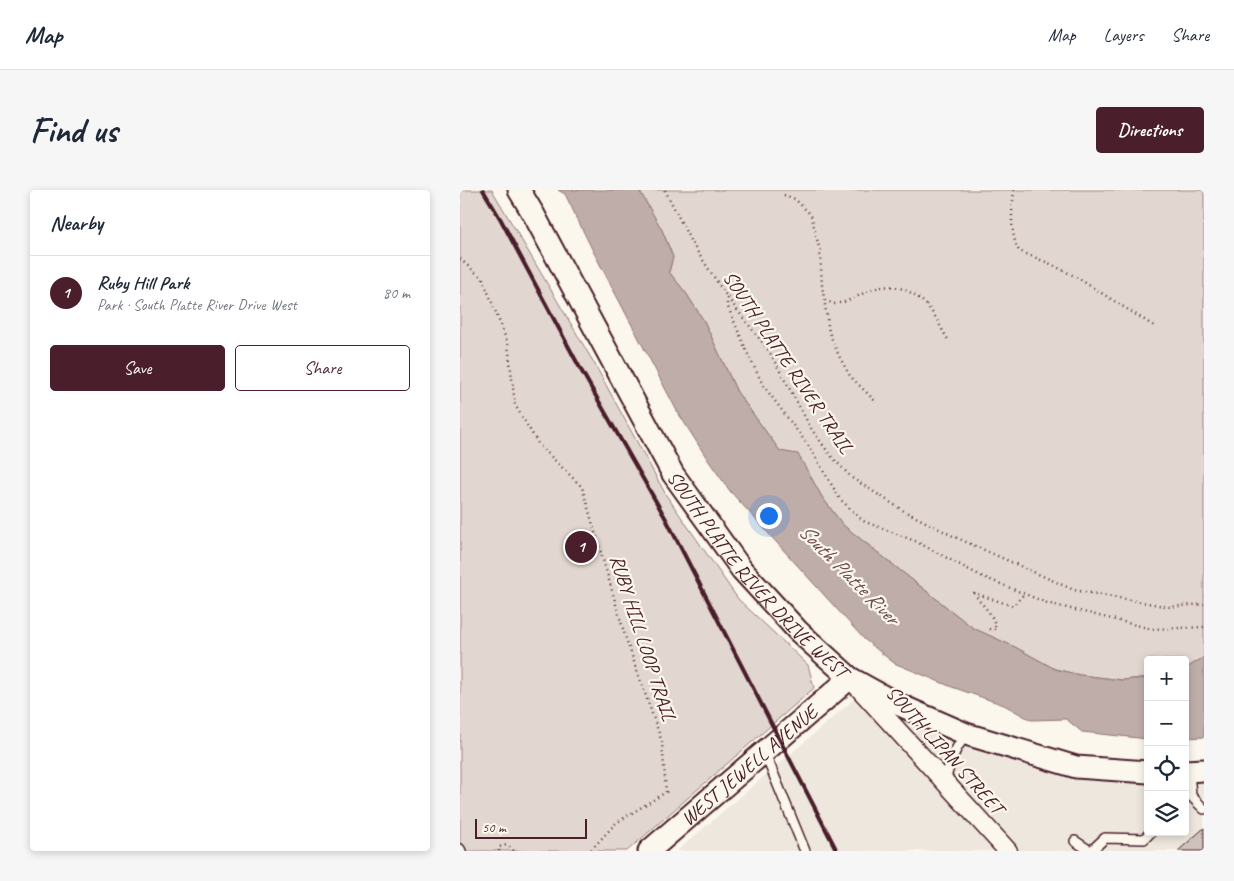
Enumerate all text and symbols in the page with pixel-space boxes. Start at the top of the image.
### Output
text: Map [25,20,62,50]
text: Map [1048,24,1076,46]
text: Layers [1104,24,1143,46]
text: Share [1171,24,1209,46]
button: Directions [1096,107,1204,153]
text: Find us [30,108,117,153]
text: Nearby [50,210,103,236]
street label: SOUTH PLATTE RIVER TRAIL [718,266,859,458]
text: Ruby Hill Park [97,271,189,295]
text: 1 [62,283,70,303]
text: 80 m [383,283,410,303]
text: Park · South Platte River Drive West [97,295,297,315]
button: Save [50,345,225,391]
button: Share [235,345,410,391]
street label: SOUTH PLATTE RIVER DRIVE WEST [662,466,857,686]
your location [756,503,782,529]
water label: South Platte River [793,518,908,633]
pin: 1 [565,528,597,566]
street label: RUBY HILL LOOP TRAIL [604,552,682,724]
map controls [1144,656,1189,836]
button: + [1144,656,1189,701]
street label: SOUTH LIPAN STREET [881,680,1012,822]
street label: WEST JEWELL AVENUE [676,698,824,831]
button: − [1144,701,1189,746]
button: locate [1144,746,1189,791]
button: layers [1144,791,1189,836]
scale bar [475,816,588,839]
text: 50 m [482,819,506,836]

